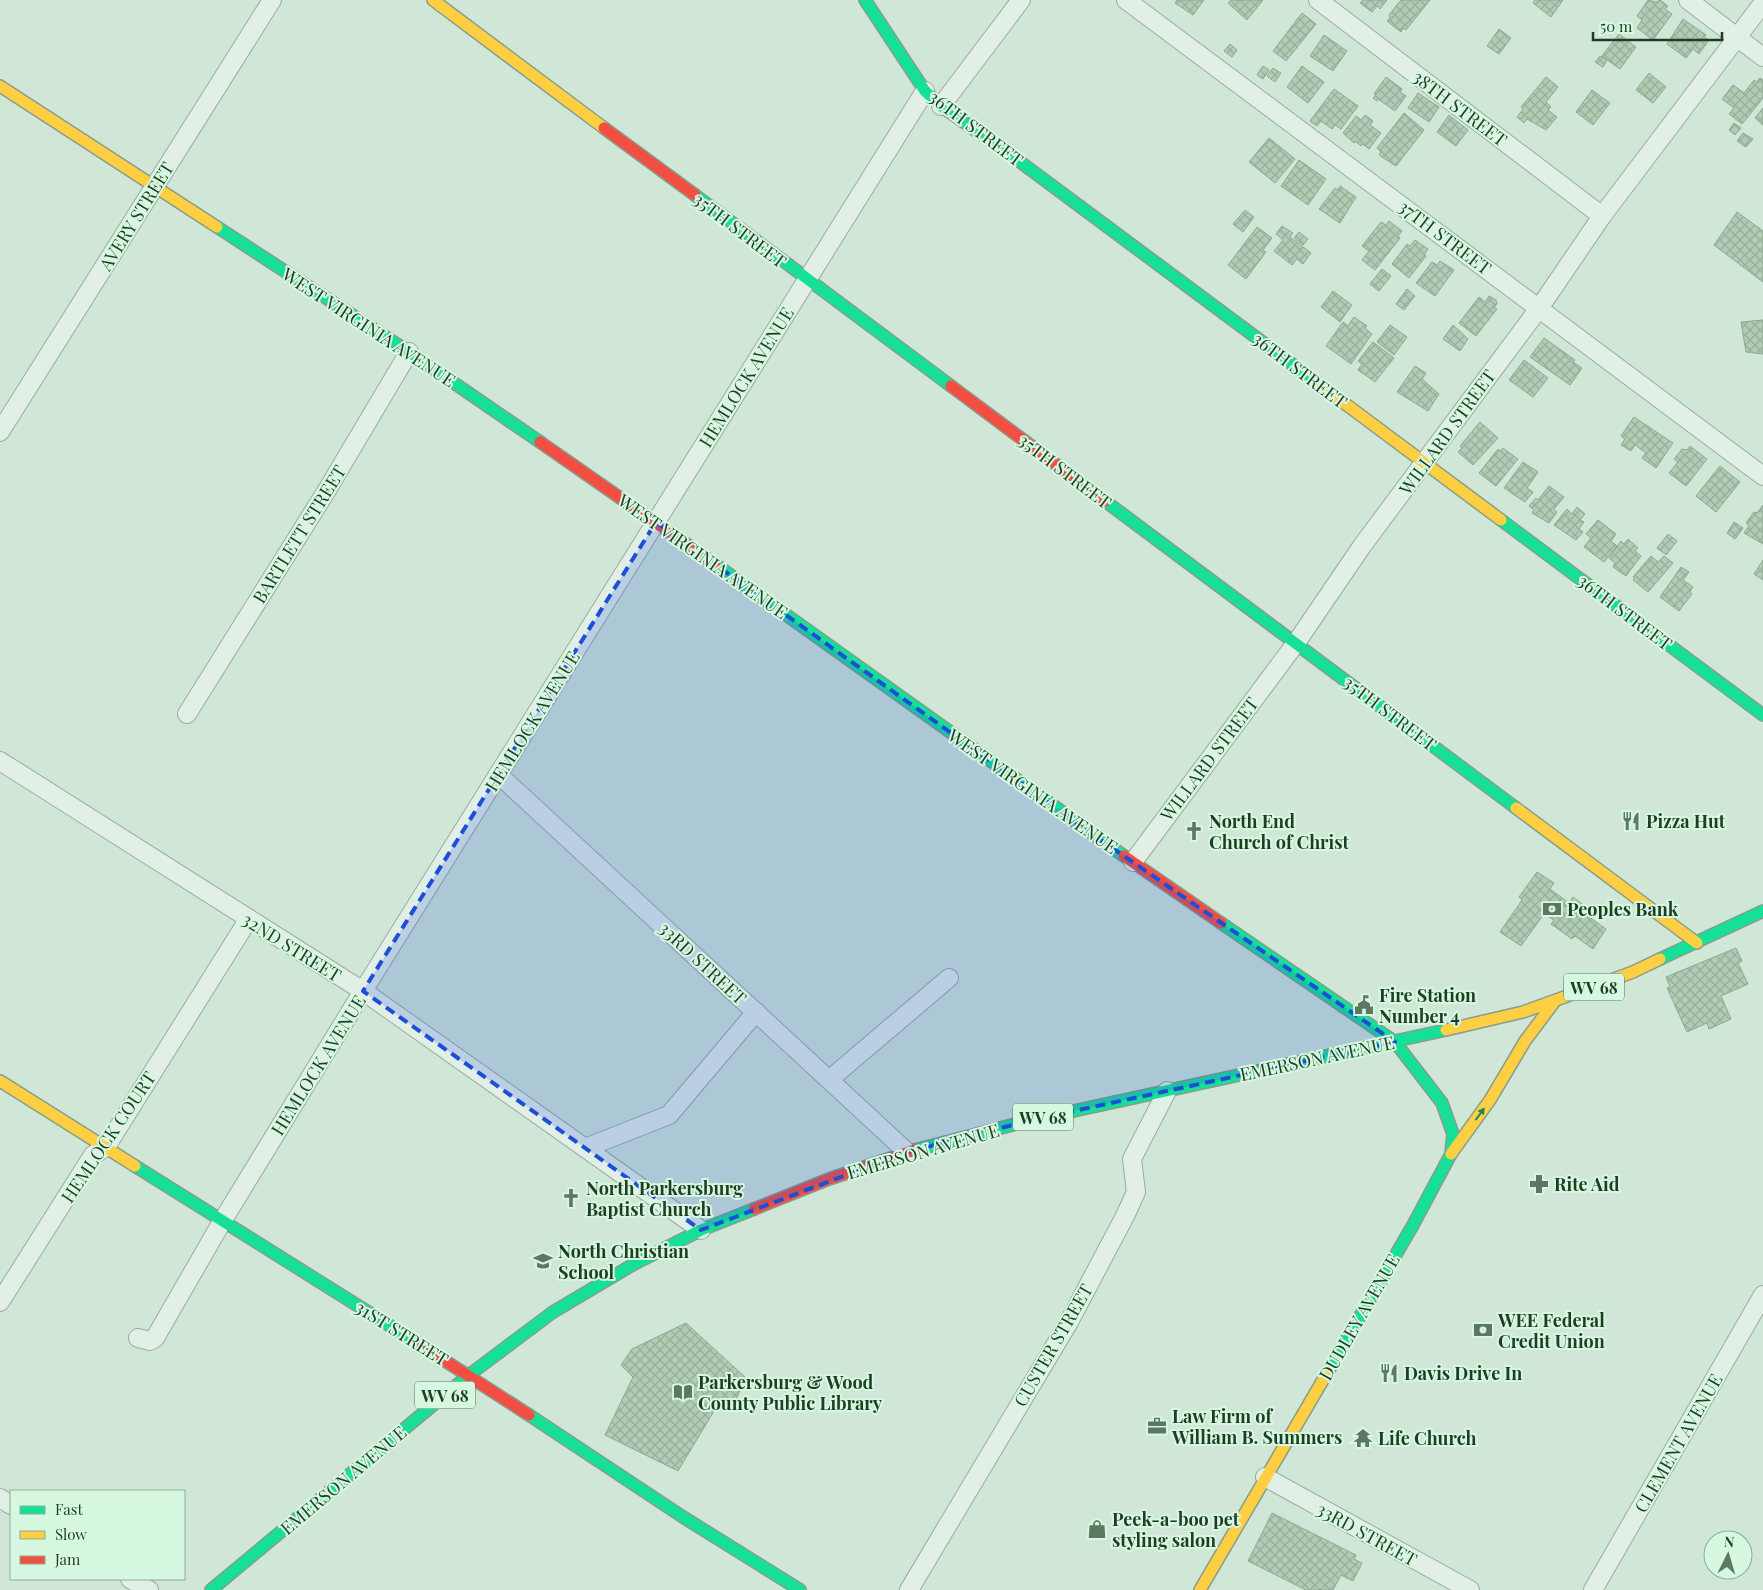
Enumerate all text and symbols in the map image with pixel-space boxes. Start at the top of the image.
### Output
scale bar [1593,10,1722,42]
text: 50 m [1600,16,1633,36]
street label: 38TH STREET [1408,65,1512,151]
street label: 36TH STREET [924,85,1028,171]
street label: AVERY STREET [92,157,179,276]
street label: 35TH STREET [689,187,791,273]
street label: 37TH STREET [1394,194,1496,280]
street label: WEST VIRGINIA AVENUE [277,261,460,392]
street label: HEMLOCK AVENUE [693,302,799,452]
street label: 36TH STREET [1248,327,1352,413]
street label: WILLARD STREET [1393,365,1501,500]
street label: 35TH STREET [1014,428,1116,514]
street label: BARTLETT STREET [247,460,351,608]
street label: WEST VIRGINIA AVENUE [612,488,793,624]
street label: 36TH STREET [1573,569,1677,655]
street label: HEMLOCK AVENUE [479,646,585,796]
street label: 35TH STREET [1339,670,1441,756]
street label: WILLARD STREET [1154,692,1264,827]
street label: WEST VIRGINIA AVENUE [942,723,1123,859]
place label: North End Church of Christ [1209,809,1349,854]
place label: Pizza Hut [1646,809,1726,833]
restaurant icon: Pizza Hut [1620,810,1642,832]
church icon: North End Church of Christ [1183,820,1205,842]
place label: Peoples Bank [1567,897,1679,921]
bank icon: Peoples Bank [1541,898,1563,920]
street label: 32ND STREET [238,907,346,987]
street label: 33RD STREET [654,916,752,1010]
road number: WV 68 [1564,974,1624,1000]
place label: Fire Station Number 4 [1379,983,1476,1028]
street label: HEMLOCK AVENUE [265,990,371,1140]
public building icon: Fire Station Number 4 [1353,994,1375,1016]
street label: EMERSON AVENUE [1237,1030,1397,1086]
street label: HEMLOCK COURT [55,1067,161,1207]
road number: WV 68 [1013,1104,1073,1130]
one-way arrow [1475,1107,1485,1121]
street label: EMERSON AVENUE [844,1118,1002,1184]
place label: Rite Aid [1554,1172,1620,1196]
pharmacy icon: Rite Aid [1528,1173,1550,1195]
place label: North Parkersburg Baptist Church [586,1176,743,1221]
church icon: North Parkersburg Baptist Church [560,1187,582,1209]
place label: North Christian School [558,1239,689,1284]
street label: DUDLEY AVENUE [1313,1249,1405,1385]
school or university icon: North Christian School [532,1250,554,1272]
street label: CUSTER STREET [1008,1279,1098,1411]
street label: 31ST STREET [351,1295,453,1371]
place label: WEE Federal Credit Union [1497,1308,1605,1353]
bank icon: WEE Federal Credit Union [1472,1319,1494,1341]
place label: Davis Drive In [1404,1361,1522,1385]
restaurant icon: Davis Drive In [1378,1362,1400,1384]
street label: CLEMENT AVENUE [1628,1369,1728,1517]
place label: Parkersburg & Wood County Public Library [698,1370,883,1415]
library icon: Parkersburg & Wood County Public Library [672,1381,694,1403]
road number: WV 68 [415,1382,475,1408]
place label: Law Firm of William B. Summers [1171,1404,1342,1449]
office icon: Law Firm of William B. Summers [1146,1415,1168,1437]
street label: EMERSON AVENUE [275,1420,411,1540]
place label: Life Church [1378,1426,1477,1450]
temple icon: Life Church [1352,1427,1374,1449]
legend [10,1490,185,1580]
street label: 33RD STREET [1313,1497,1421,1571]
text: Fast [55,1499,84,1519]
place label: Peek-a-boo pet styling salon [1112,1507,1240,1552]
shop icon: Peek-a-boo pet styling salon [1086,1518,1108,1540]
text: Slow [55,1524,87,1544]
north arrow [1703,1530,1753,1580]
text: N [1723,1532,1735,1551]
text: Jam [54,1549,81,1569]

